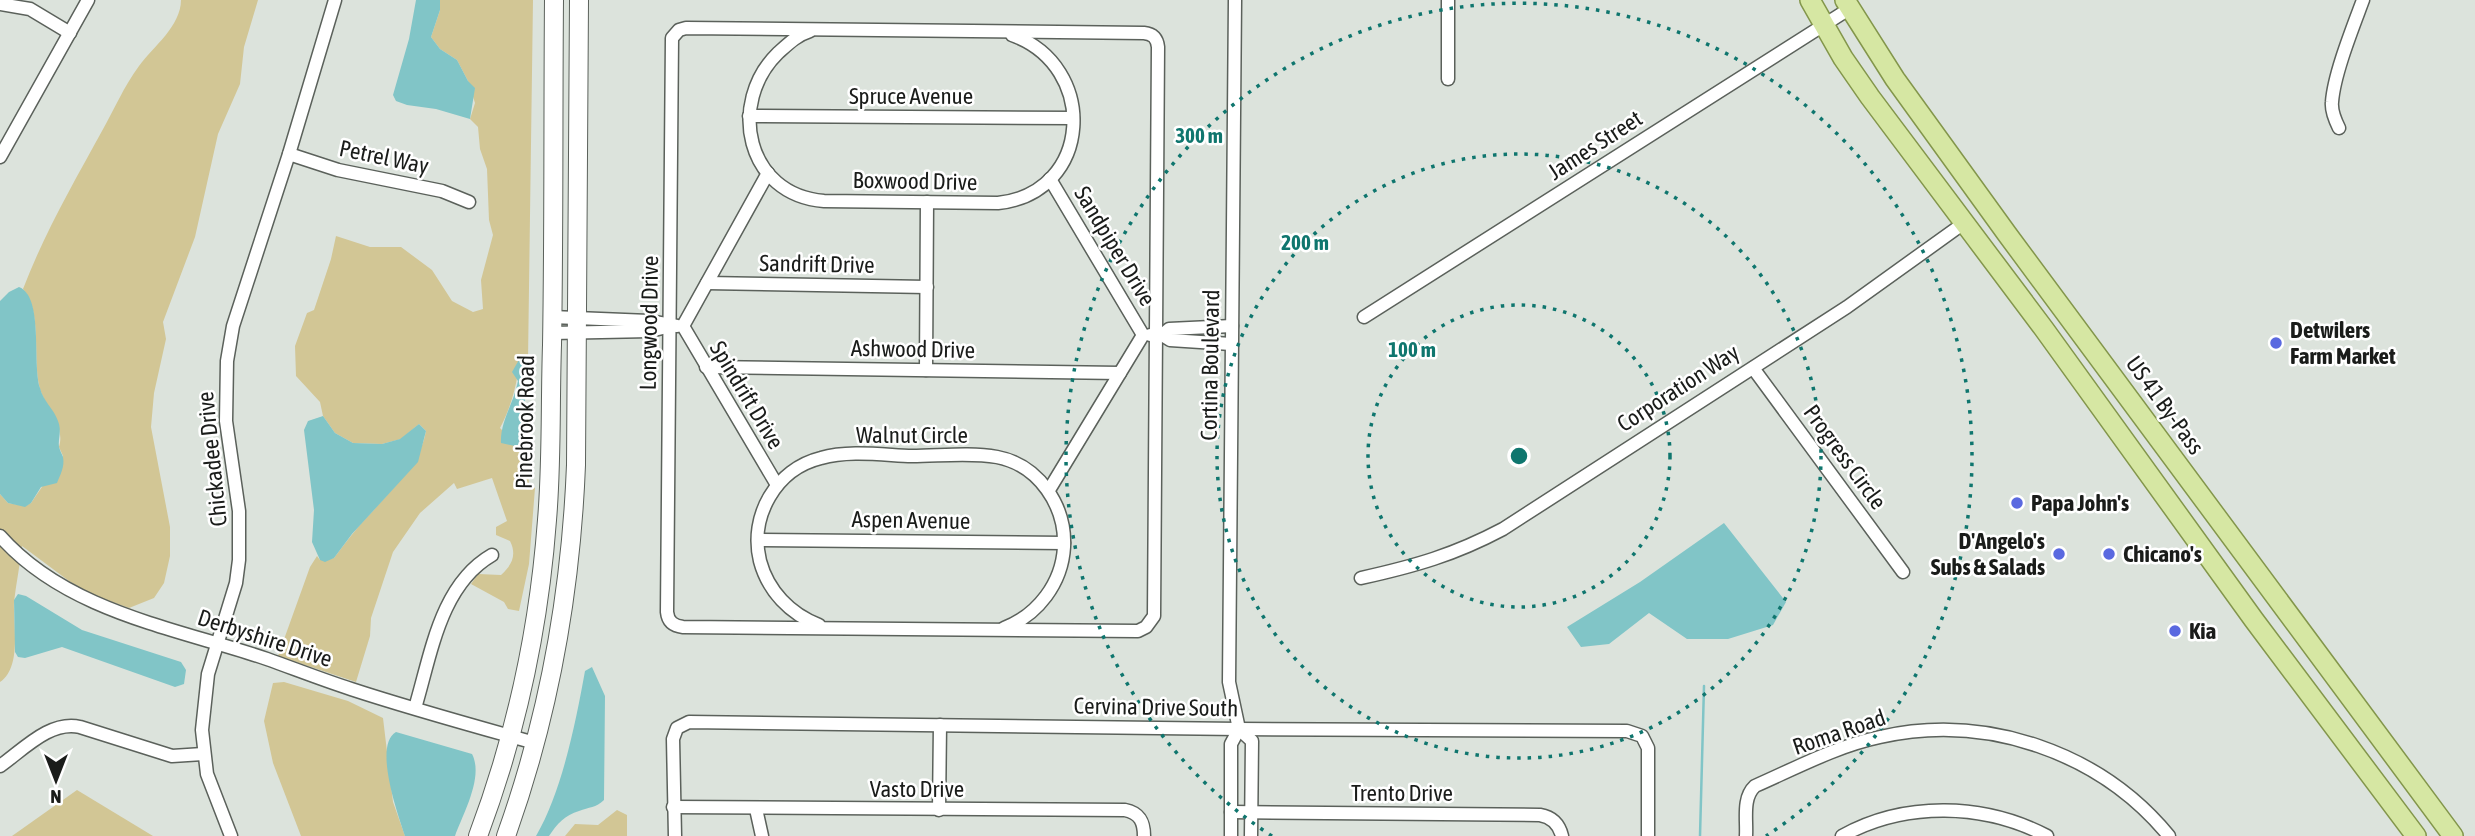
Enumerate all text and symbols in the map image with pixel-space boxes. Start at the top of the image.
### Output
street label: Spruce Avenue [849,83,973,109]
street label: James Street [1543,105,1647,185]
text: 300 m [1175,123,1223,147]
street label: Petrel Way [337,135,431,179]
street label: Boxwood Drive [852,167,978,195]
street label: Sandpiper Drive [1069,182,1161,310]
text: 200 m [1281,230,1329,254]
street label: Sandrift Drive [759,250,875,278]
street label: Longwood Drive [635,255,663,391]
street label: Cortina Boulevard [1196,289,1224,441]
place label: Detwilers Farm Market [2290,317,2396,369]
street label: Ashwood Drive [851,335,975,363]
marker: Detwilers Farm Market [2268,335,2284,351]
street label: Spindrift Drive [705,337,789,453]
text: 100 m [1388,337,1436,361]
street label: Corporation Way [1612,339,1744,437]
street label: US 41 By-Pass [2121,351,2209,459]
street label: Pinebrook Road [511,355,539,489]
street label: Chickadee Drive [192,390,232,528]
street label: Progress Circle [1798,400,1892,514]
street label: Walnut Circle [856,422,968,448]
centre of rings [1507,444,1531,468]
place label: Papa John's [2031,490,2129,516]
marker: Papa John's [2009,495,2025,511]
street label: Aspen Avenue [851,506,971,534]
place label: D'Angelo's Subs & Salads [1931,528,2045,580]
place label: Chicano's [2123,541,2202,567]
marker: D'Angelo's Subs & Salads [2051,546,2067,562]
marker: Chicano's [2101,546,2117,562]
street label: Derbyshire Drive [194,604,336,672]
place label: Kia [2189,618,2217,644]
marker: Kia [2167,623,2183,639]
street label: Cervina Drive South [1074,693,1238,721]
street label: Roma Road [1789,704,1889,760]
north arrow [21,745,91,815]
street label: Vasto Drive [870,776,964,802]
street label: Trento Drive [1351,780,1453,806]
text: N [50,786,62,808]

